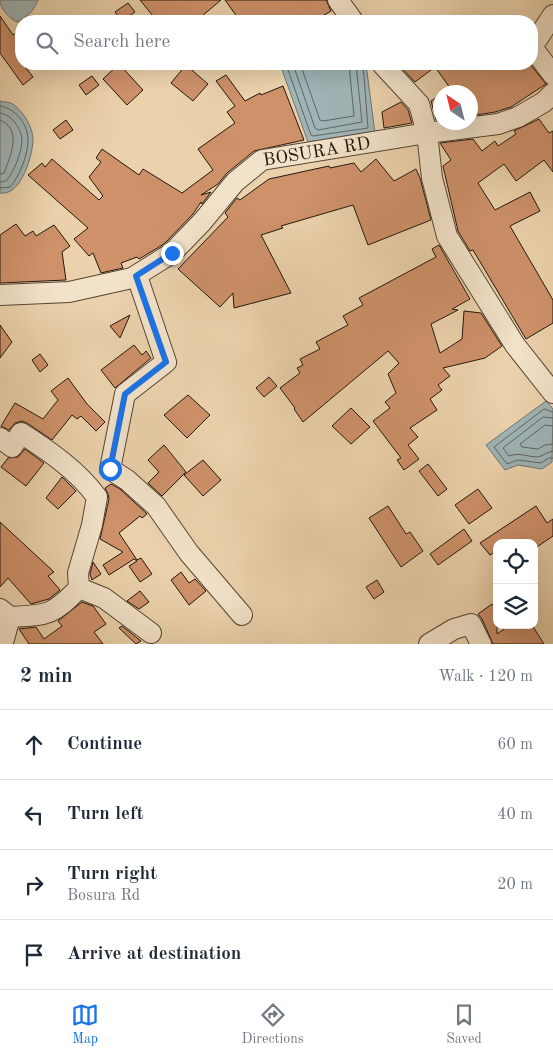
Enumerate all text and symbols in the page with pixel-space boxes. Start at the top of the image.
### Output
search box [15,15,538,70]
icon: search [33,29,61,57]
text: Search here [73,33,170,52]
north arrow [433,85,478,130]
street label: BOSURA RD [262,134,372,170]
route end [161,242,184,265]
route start [99,458,122,481]
map controls [493,539,538,629]
button: locate [493,539,538,584]
button: layers [493,584,538,629]
text: 2 min [20,666,73,687]
text: Walk · 120 m [438,669,533,685]
icon: ahead [20,731,48,759]
text: Continue [67,735,142,754]
text: 60 m [497,737,533,753]
icon: left [20,801,48,829]
text: Turn left [67,805,144,824]
text: 40 m [497,807,533,823]
text: Turn right [67,865,157,884]
icon: right [20,871,48,899]
text: 20 m [497,877,533,893]
text: Bosura Rd [67,888,140,904]
icon: arrive [20,941,48,969]
text: Arrive at destination [67,945,241,964]
tab: Map [71,1001,99,1048]
tab: Directions [242,1001,304,1048]
tab: Saved [446,1001,482,1048]

